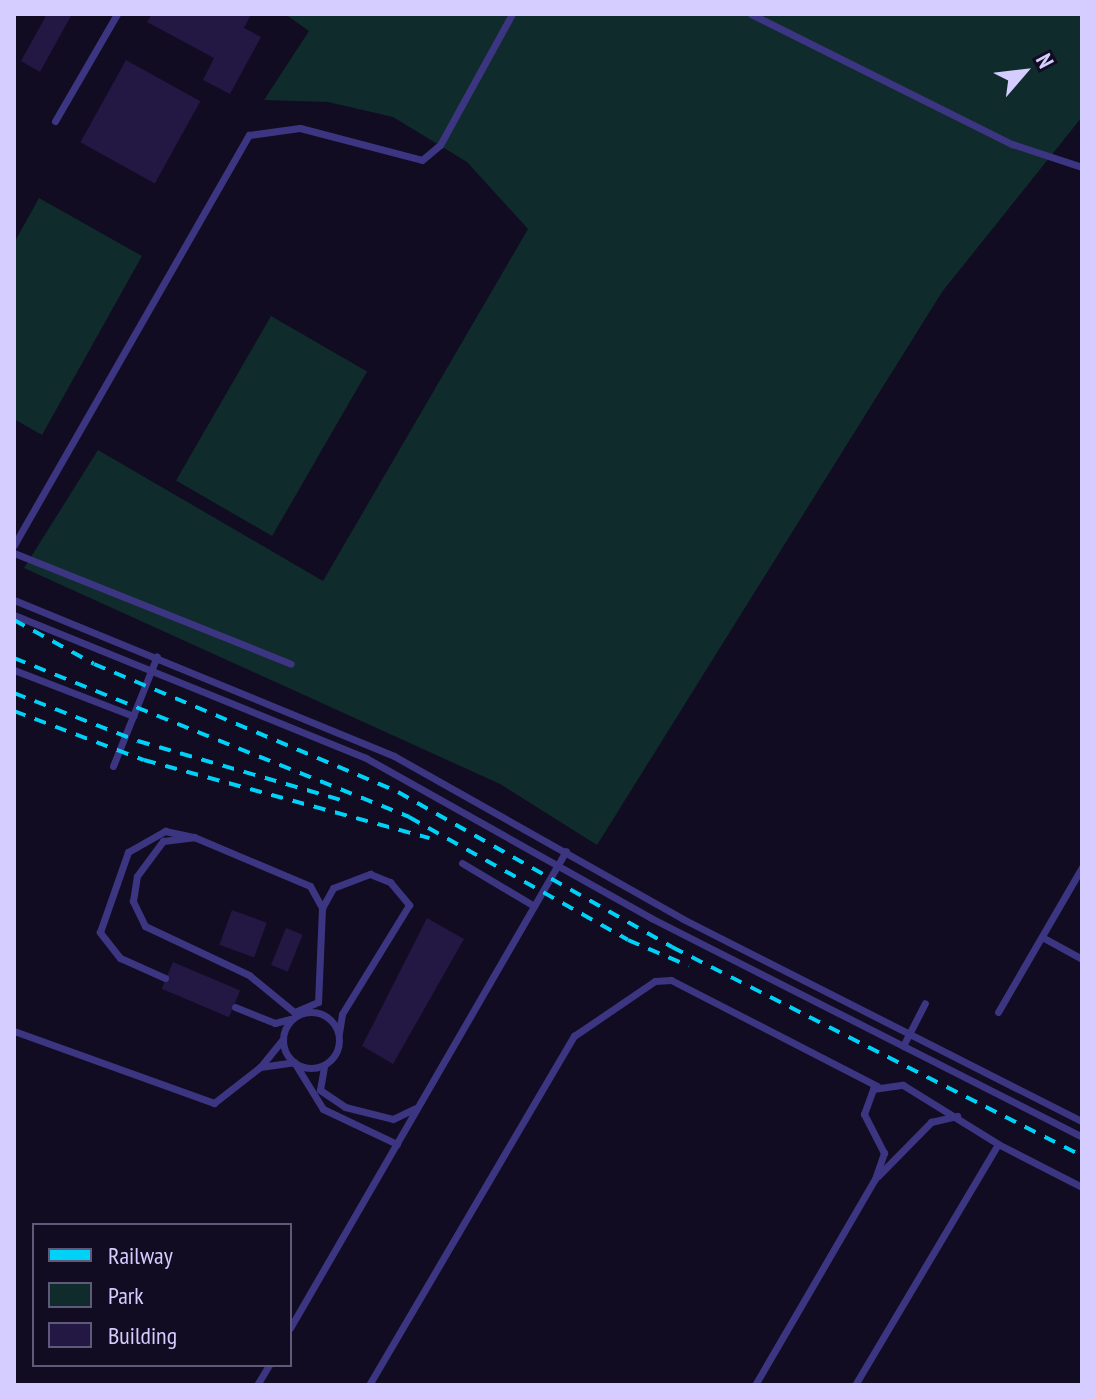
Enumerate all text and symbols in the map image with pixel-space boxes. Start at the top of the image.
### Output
north arrow [984,32,1064,112]
text: N [1030,49,1060,73]
legend [32,1223,292,1367]
text: Railway [108,1240,173,1271]
text: Park [108,1280,144,1311]
text: Building [108,1320,177,1351]

